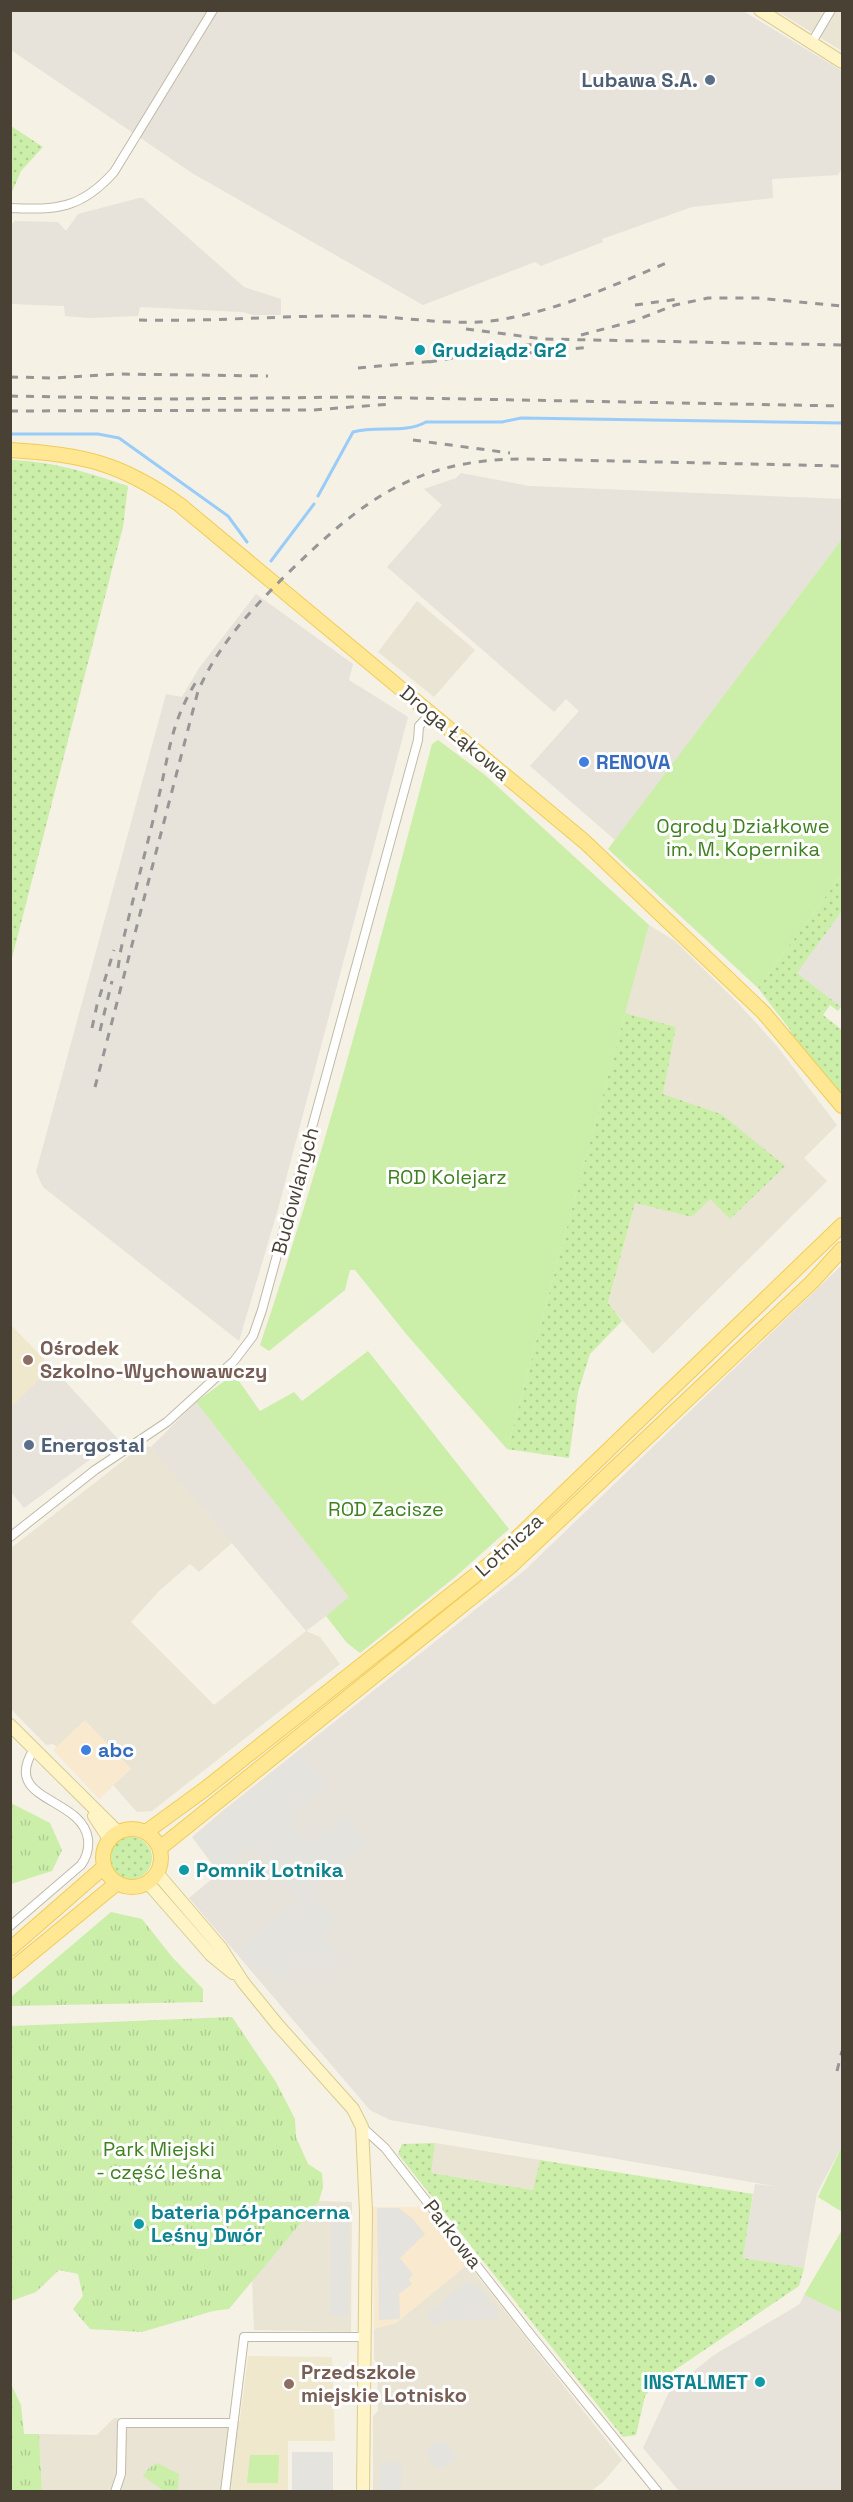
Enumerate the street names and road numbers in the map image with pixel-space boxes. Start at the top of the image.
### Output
street label: Droga Łąkowa [395,679,515,787]
street label: Budowlanych [265,1124,325,1258]
street label: Lotnicza [470,1508,548,1582]
street label: Parkowa [418,2194,488,2274]

